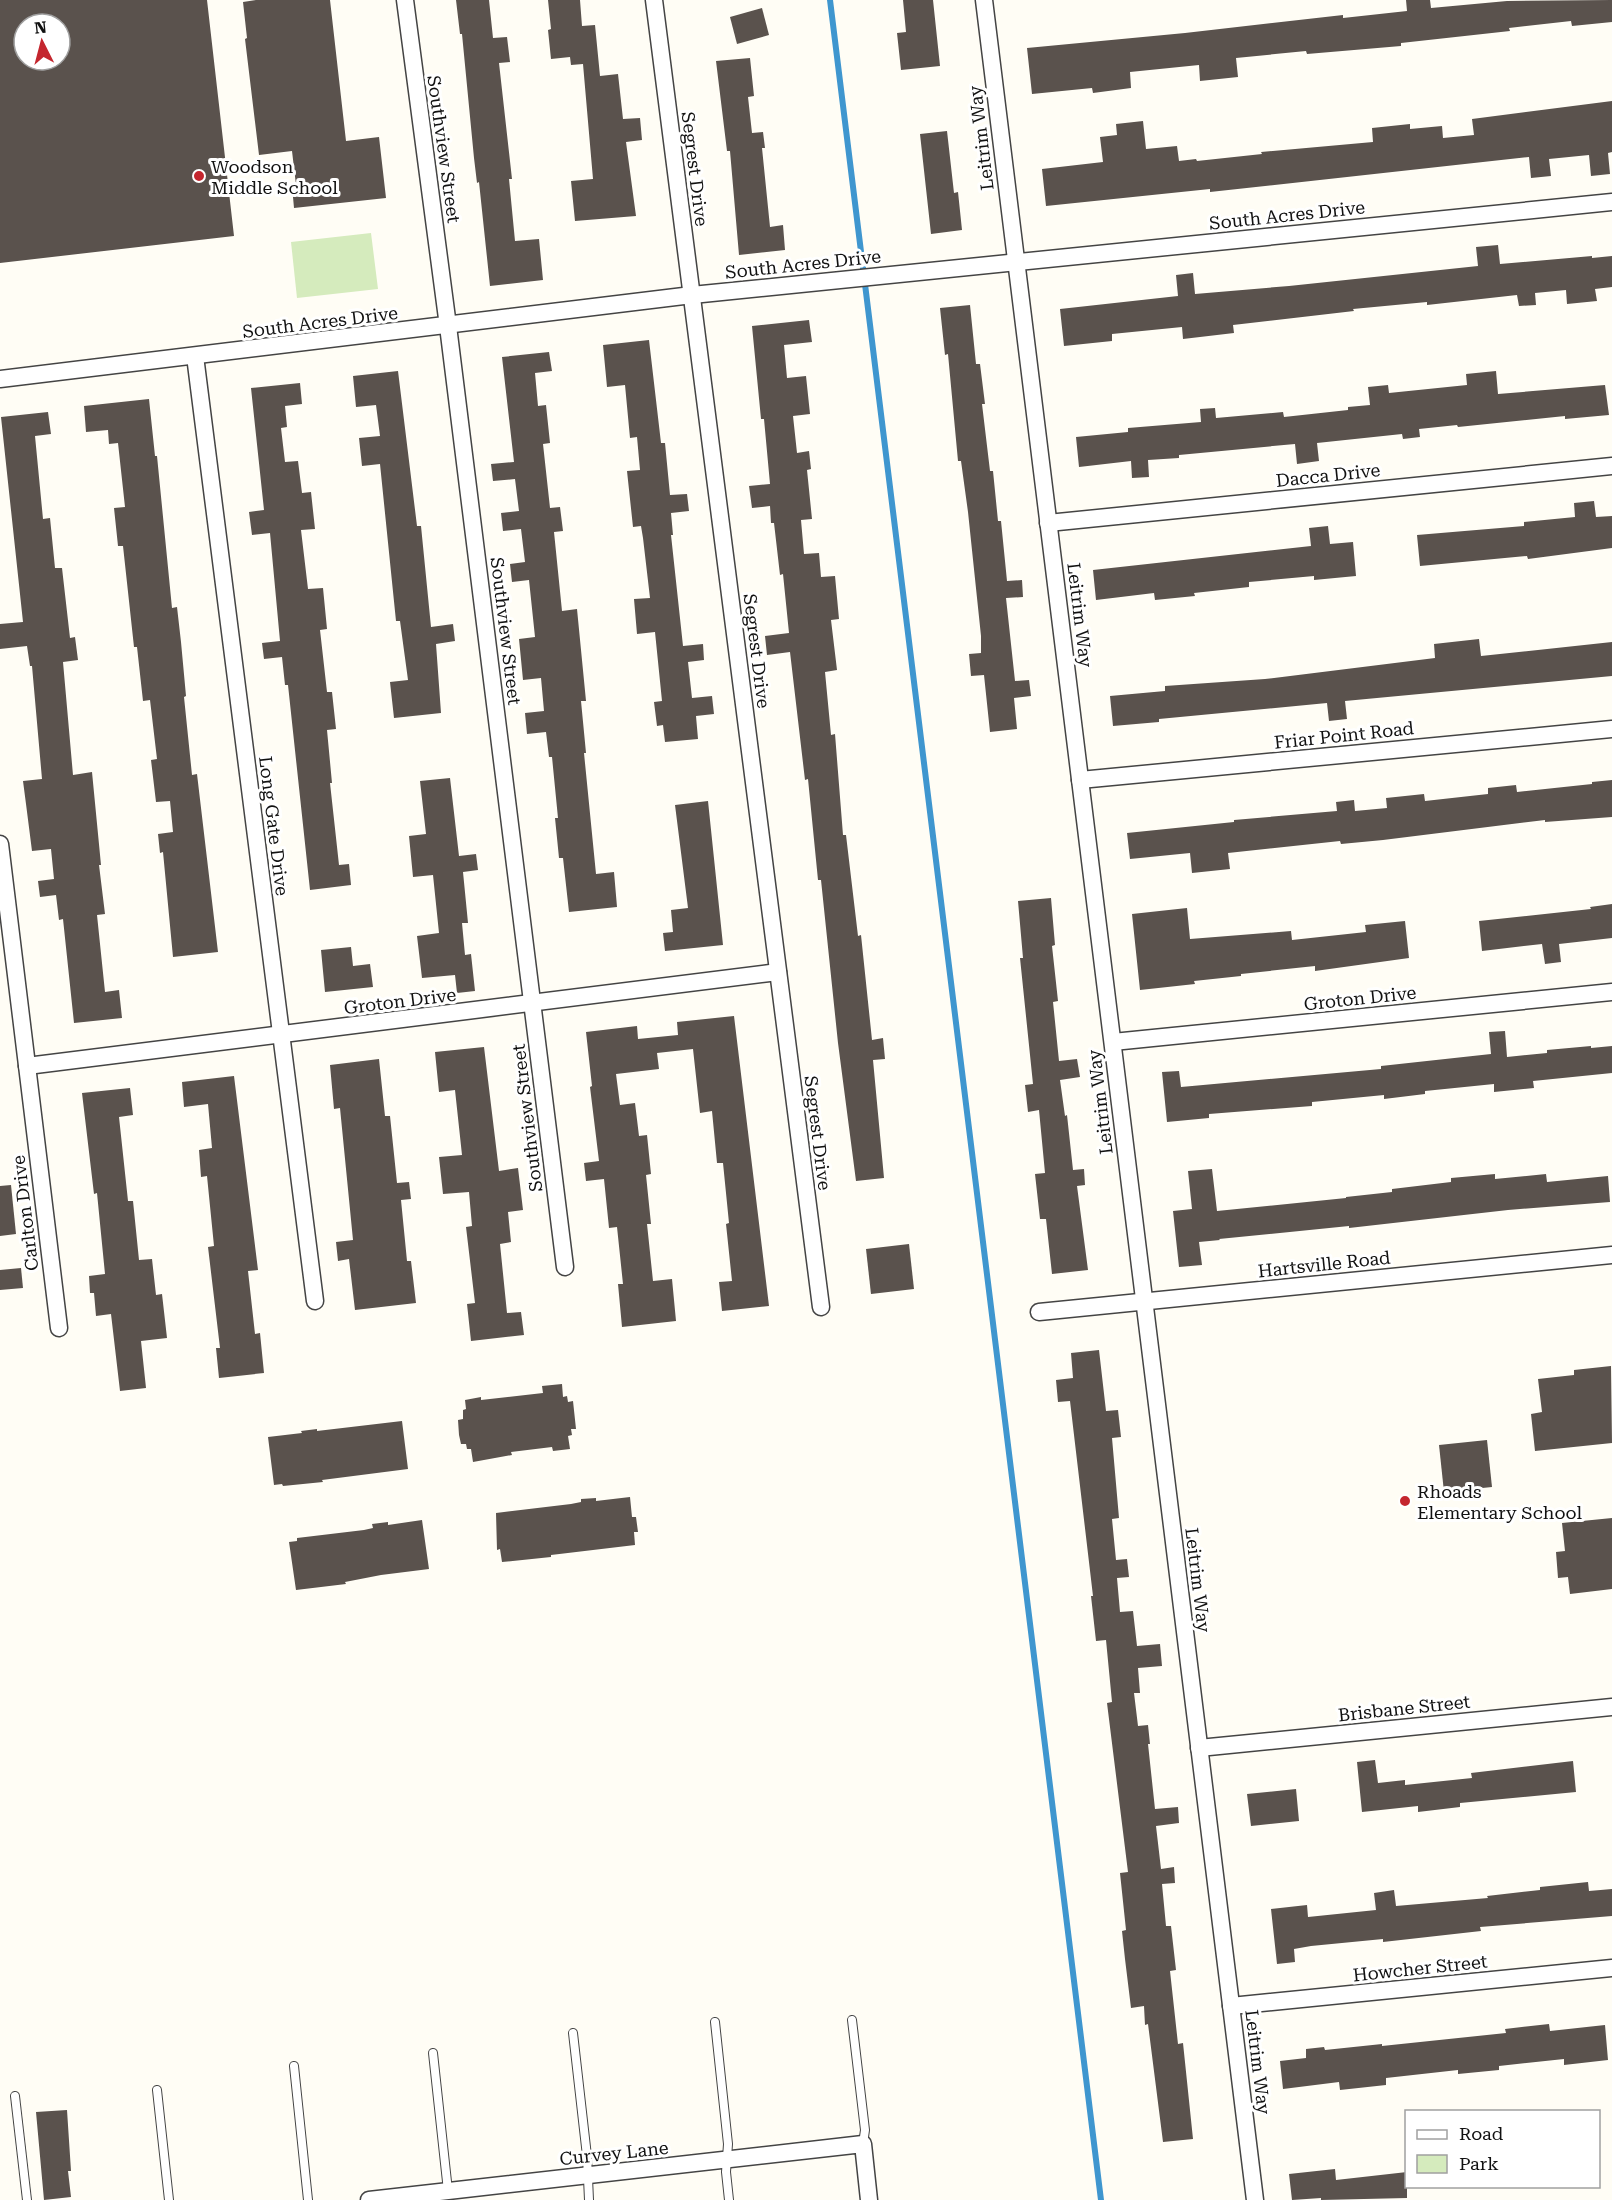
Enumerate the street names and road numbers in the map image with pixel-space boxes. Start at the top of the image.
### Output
street label: Southview Street [423,74,465,224]
street label: Leitrim Way [964,84,998,191]
street label: Segrest Drive [678,110,712,228]
street label: South Acres Drive [1208,196,1366,234]
street label: South Acres Drive [724,245,882,283]
street label: South Acres Drive [241,302,399,342]
street label: Dacca Drive [1275,459,1381,491]
street label: Southview Street [487,556,526,706]
street label: Leitrim Way [1063,562,1097,669]
street label: Segrest Drive [740,592,774,710]
street label: Friar Point Road [1273,717,1415,753]
street label: Long Gate Drive [255,755,293,897]
street label: Groton Drive [1303,982,1417,1014]
street label: Groton Drive [343,984,458,1018]
street label: Southview Street [507,1043,546,1193]
street label: Leitrim Way [1083,1048,1117,1155]
street label: Segrest Drive [801,1074,835,1192]
street label: Carlton Drive [7,1154,43,1272]
street label: Hartsville Road [1257,1247,1392,1281]
street label: Leitrim Way [1181,1527,1215,1634]
street label: Brisbane Street [1337,1691,1471,1725]
street label: Howcher Street [1352,1950,1489,1986]
street label: Leitrim Way [1241,2009,1275,2116]
street label: Curvey Lane [558,2137,670,2169]

